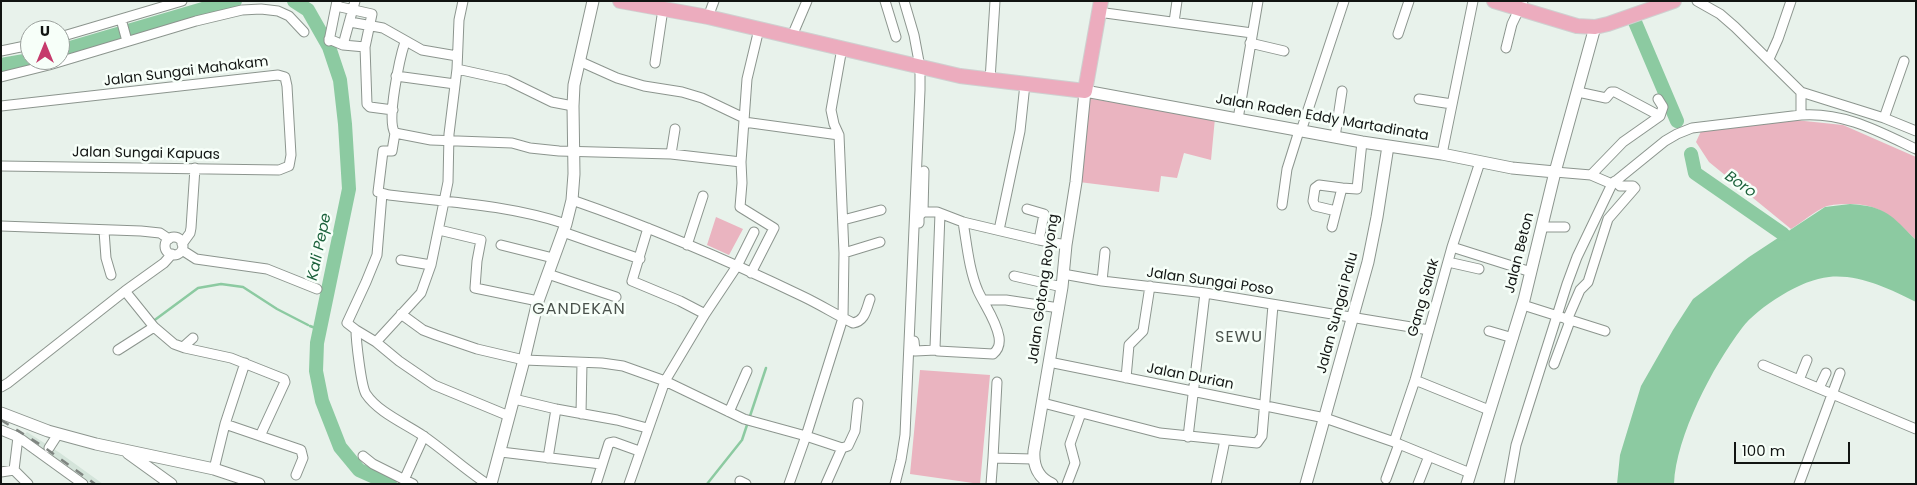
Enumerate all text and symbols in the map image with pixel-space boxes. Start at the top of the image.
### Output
north arrow [20,20,70,70]
text: U [40,21,50,41]
street label: Jalan Sungai Mahakam [103,54,269,90]
street label: Jalan Raden Eddy Martadinata [1214,91,1430,145]
street label: Jalan Sungai Kapuas [72,144,220,164]
water label: Boro [1721,168,1759,202]
street label: Jalan Beton [1502,211,1538,295]
water label: Kali Pepe [304,212,336,282]
street label: Jalan Gotong Royong [1025,213,1063,365]
street label: Jalan Sungai Palu [1314,251,1362,375]
street label: Gang Salak [1405,257,1443,339]
street label: Jalan Sungai Poso [1145,265,1275,299]
district label: GANDEKAN [531,300,627,320]
district label: SEWU [1214,328,1264,348]
street label: Jalan Durian [1145,360,1235,394]
scale bar [1737,432,1853,464]
text: 100 m [1742,440,1785,461]

